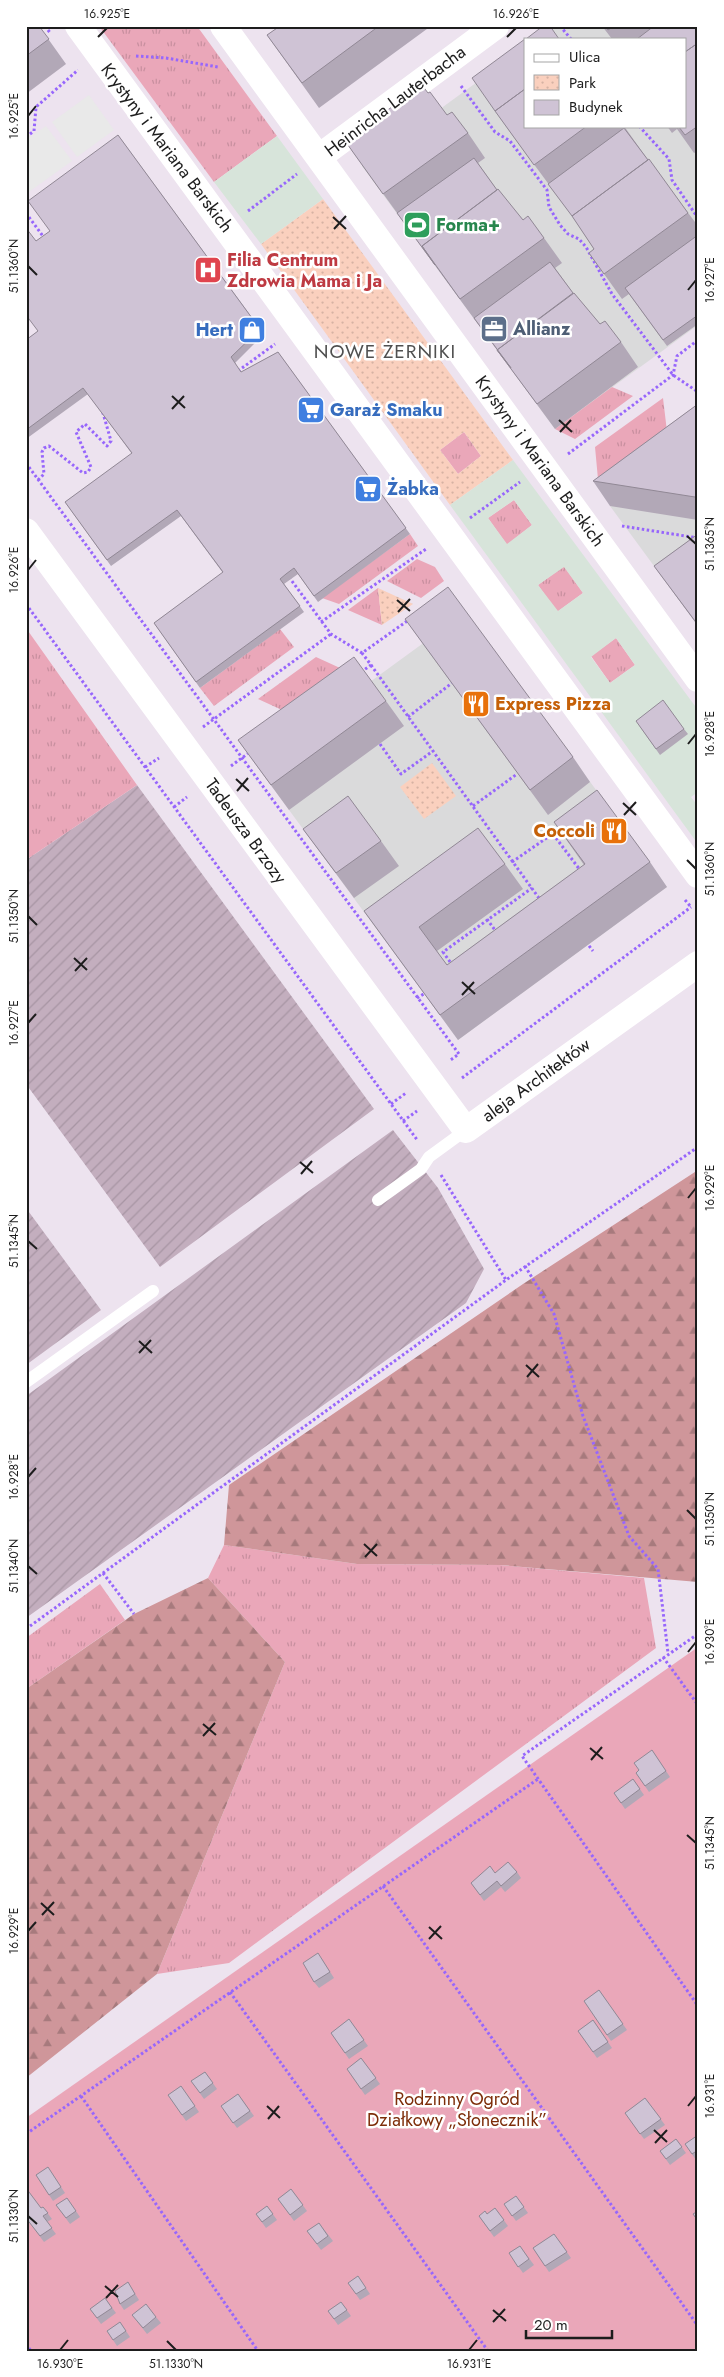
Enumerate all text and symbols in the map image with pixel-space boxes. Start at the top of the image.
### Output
text: 16.925°E [84,5,130,23]
text: 16.926°E [493,5,539,23]
legend [524,38,686,128]
street label: Heinricha Lauterbacha [319,39,471,163]
text: Ulica [569,46,600,68]
street label: Krystyny i Mariana Barskich [95,58,239,238]
text: Park [569,72,596,94]
text: 16.925°E [5,93,23,139]
text: Budynek [569,96,623,118]
sports icon: Forma+ [402,210,432,240]
place label: Forma+ [436,212,500,238]
text: 51.1360°N [5,239,23,293]
place label: Filia Centrum Zdrowia Mama i Ja [227,247,382,294]
hospital icon: Filia Centrum Zdrowia Mama i Ja [193,255,223,285]
text: 16.927°E [701,257,719,303]
office icon: Allianz [479,314,509,344]
shop icon: Hert [237,315,267,345]
place label: Allianz [512,316,571,342]
place label: Hert [195,317,233,343]
district label: NOWE ŻERNIKI [314,338,456,365]
street label: Krystyny i Mariana Barskich [469,370,611,552]
supermarket icon: Garaż Smaku [296,395,326,425]
place label: Garaż Smaku [330,397,443,423]
supermarket icon: Żabka [353,474,383,504]
place label: Żabka [387,476,439,502]
text: 51.1365°N [701,517,719,571]
text: 16.926°E [5,547,23,593]
restaurant icon: Express Pizza [461,689,491,719]
place label: Express Pizza [495,691,611,717]
text: 16.928°E [701,711,719,757]
street label: Tadeusza Brzozy [199,773,293,889]
restaurant icon: Coccoli [599,816,629,846]
place label: Coccoli [534,818,595,844]
text: 51.1360°N [701,842,719,896]
text: 51.1350°N [5,889,23,943]
text: 16.927°E [5,1000,23,1046]
street label: aleja Architektów [476,1031,596,1128]
text: 16.929°E [701,1165,719,1211]
text: 51.1345°N [5,1214,23,1268]
text: 16.928°E [5,1454,23,1500]
text: 51.1350°N [701,1492,719,1546]
text: 51.1340°N [5,1539,23,1593]
text: 16.930°E [701,1619,719,1665]
text: 51.1345°N [701,1816,719,1870]
text: 16.929°E [5,1908,23,1954]
text: 16.931°E [701,2074,719,2118]
park label: Rodzinny Ogród Działkowy „Słonecznik” [367,2086,547,2133]
text: 51.1330°N [5,2189,23,2243]
scale bar [526,2307,613,2339]
text: 20 m [534,2314,568,2336]
text: 16.930°E [37,2355,83,2373]
text: 51.1330°N [149,2355,203,2373]
text: 16.931°E [447,2355,491,2373]

